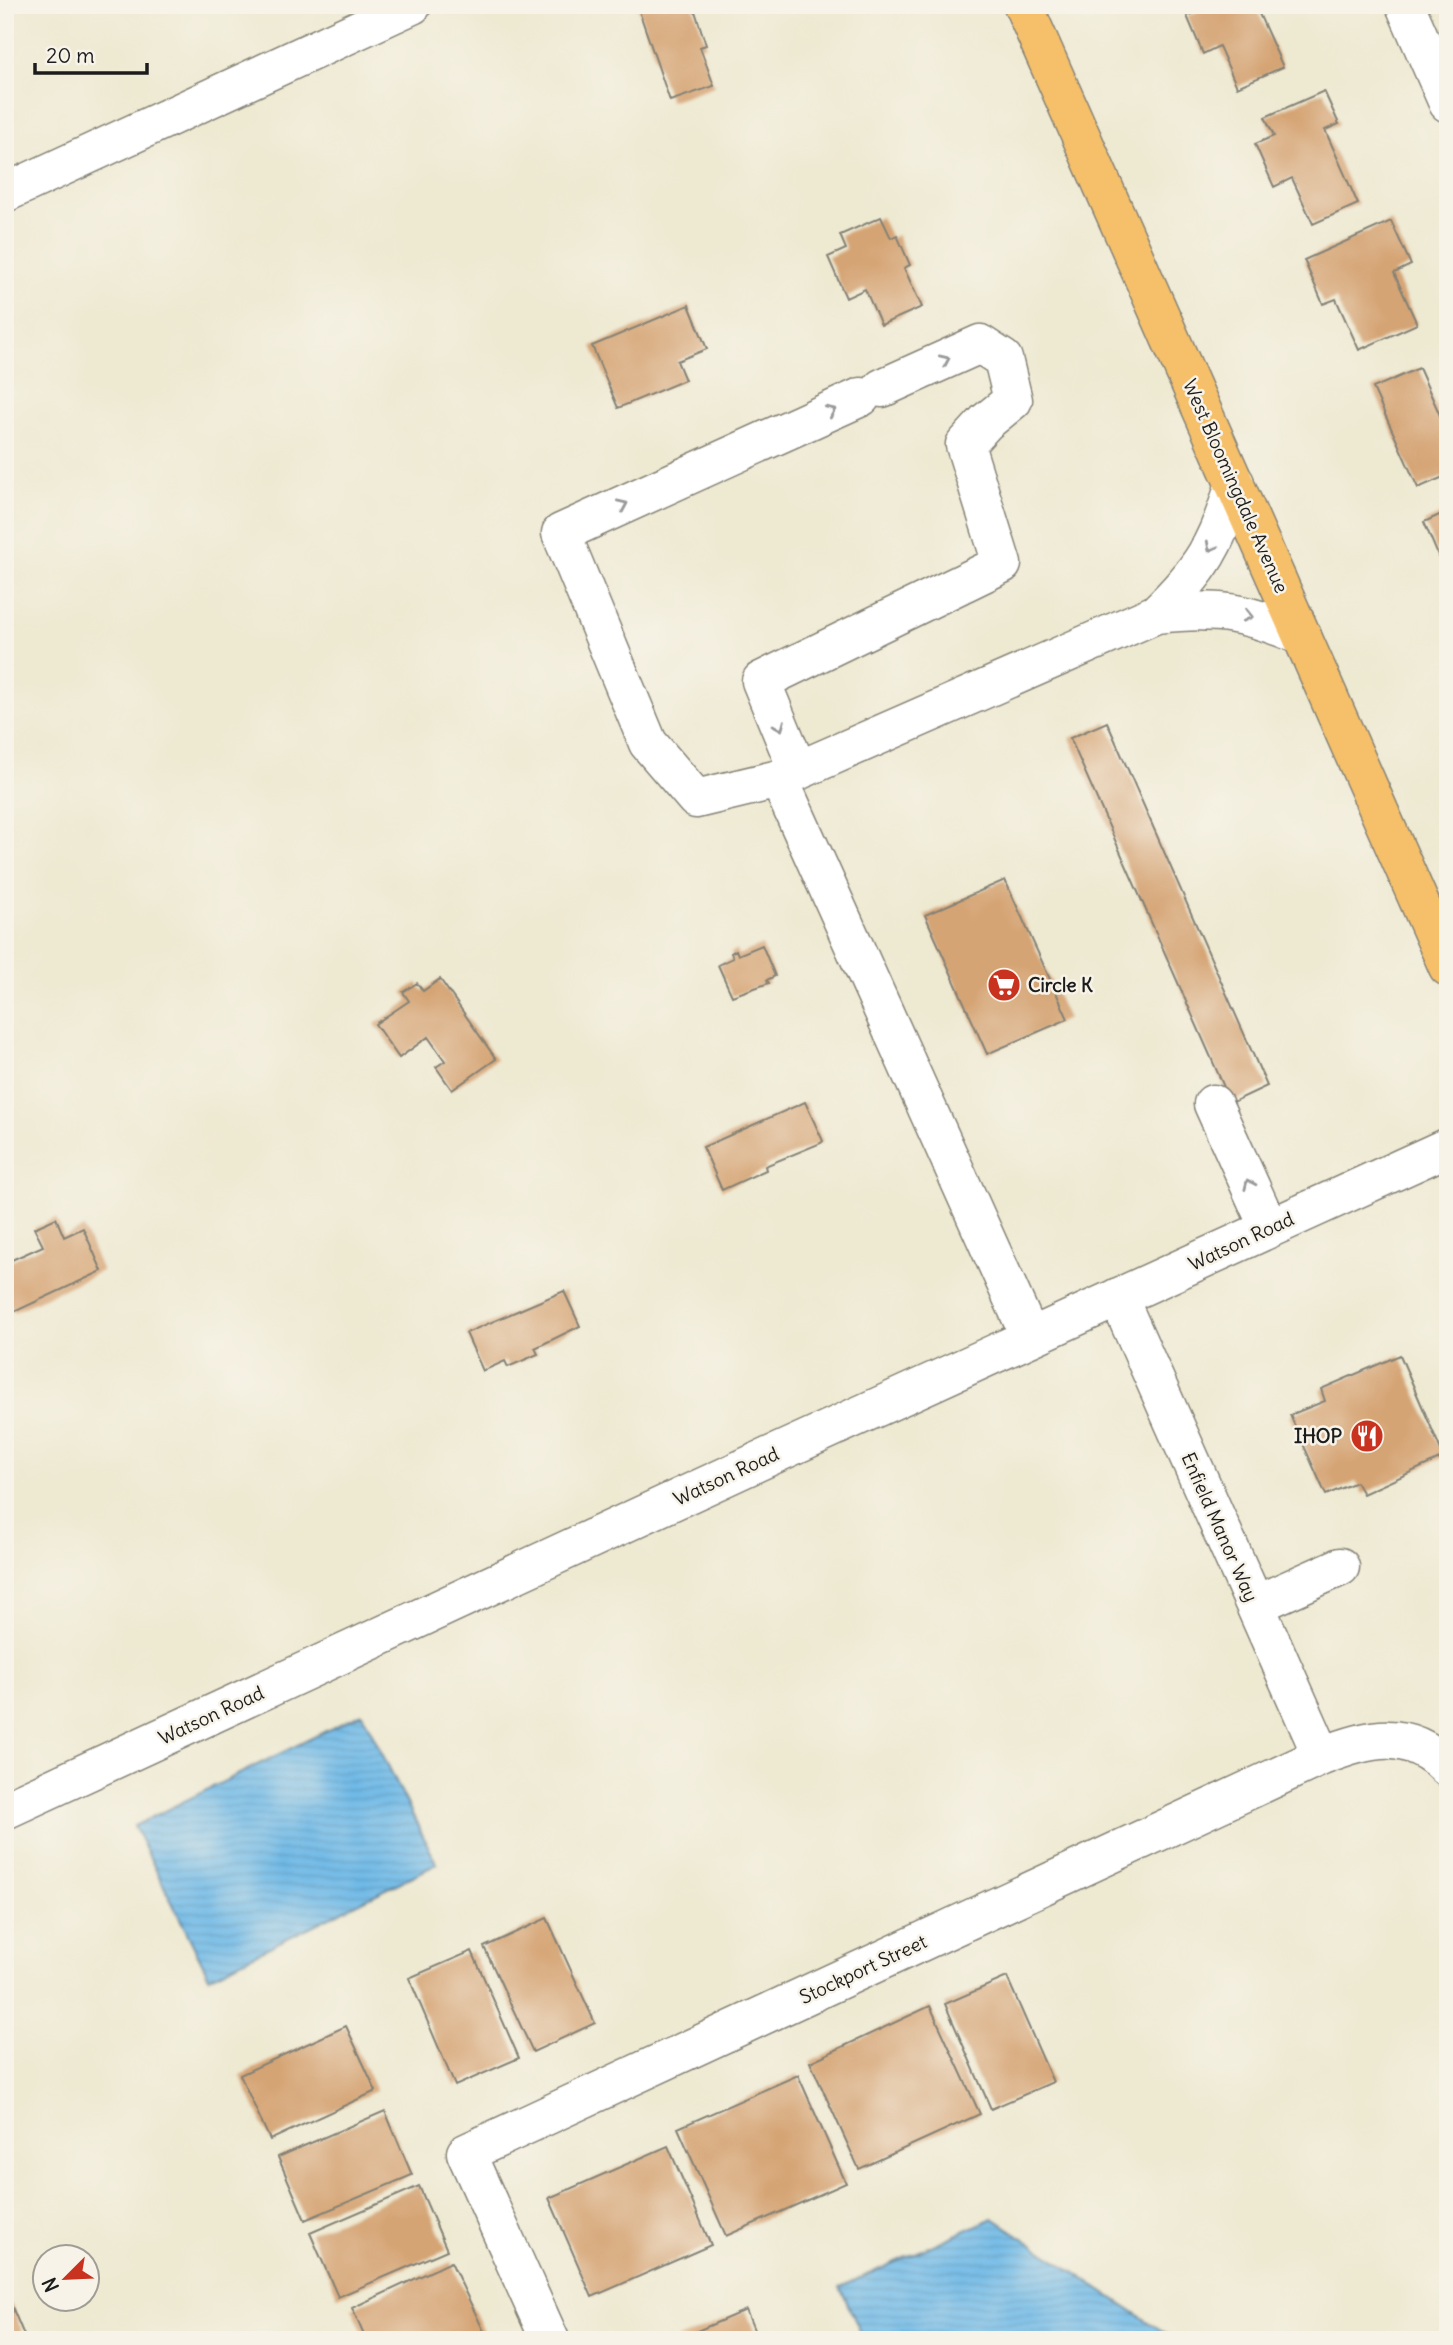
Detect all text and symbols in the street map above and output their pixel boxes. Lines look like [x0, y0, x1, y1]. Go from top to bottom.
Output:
scale bar [35, 32, 147, 76]
text: 20 m [46, 42, 95, 69]
one-way arrow [937, 354, 950, 368]
street label: West Bloomingdale Avenue [1178, 375, 1294, 597]
one-way arrow [823, 405, 836, 419]
one-way arrow [616, 499, 628, 513]
one-way arrow [1206, 540, 1220, 552]
one-way arrow [1242, 608, 1254, 623]
one-way arrow [771, 719, 785, 731]
supermarket icon: Circle K [985, 966, 1023, 1004]
place label: Circle K [1028, 973, 1093, 997]
one-way arrow [1243, 1179, 1257, 1191]
street label: Watson Road [1185, 1206, 1297, 1276]
restaurant icon: IHOP [1348, 1417, 1386, 1455]
place label: IHOP [1294, 1424, 1343, 1448]
street label: Watson Road [670, 1441, 782, 1511]
street label: Enfield Manor Way [1176, 1449, 1264, 1605]
street label: Watson Road [155, 1680, 267, 1750]
street label: Stockport Street [796, 1929, 930, 2009]
north arrow [32, 2244, 102, 2314]
text: N [37, 2274, 64, 2296]

